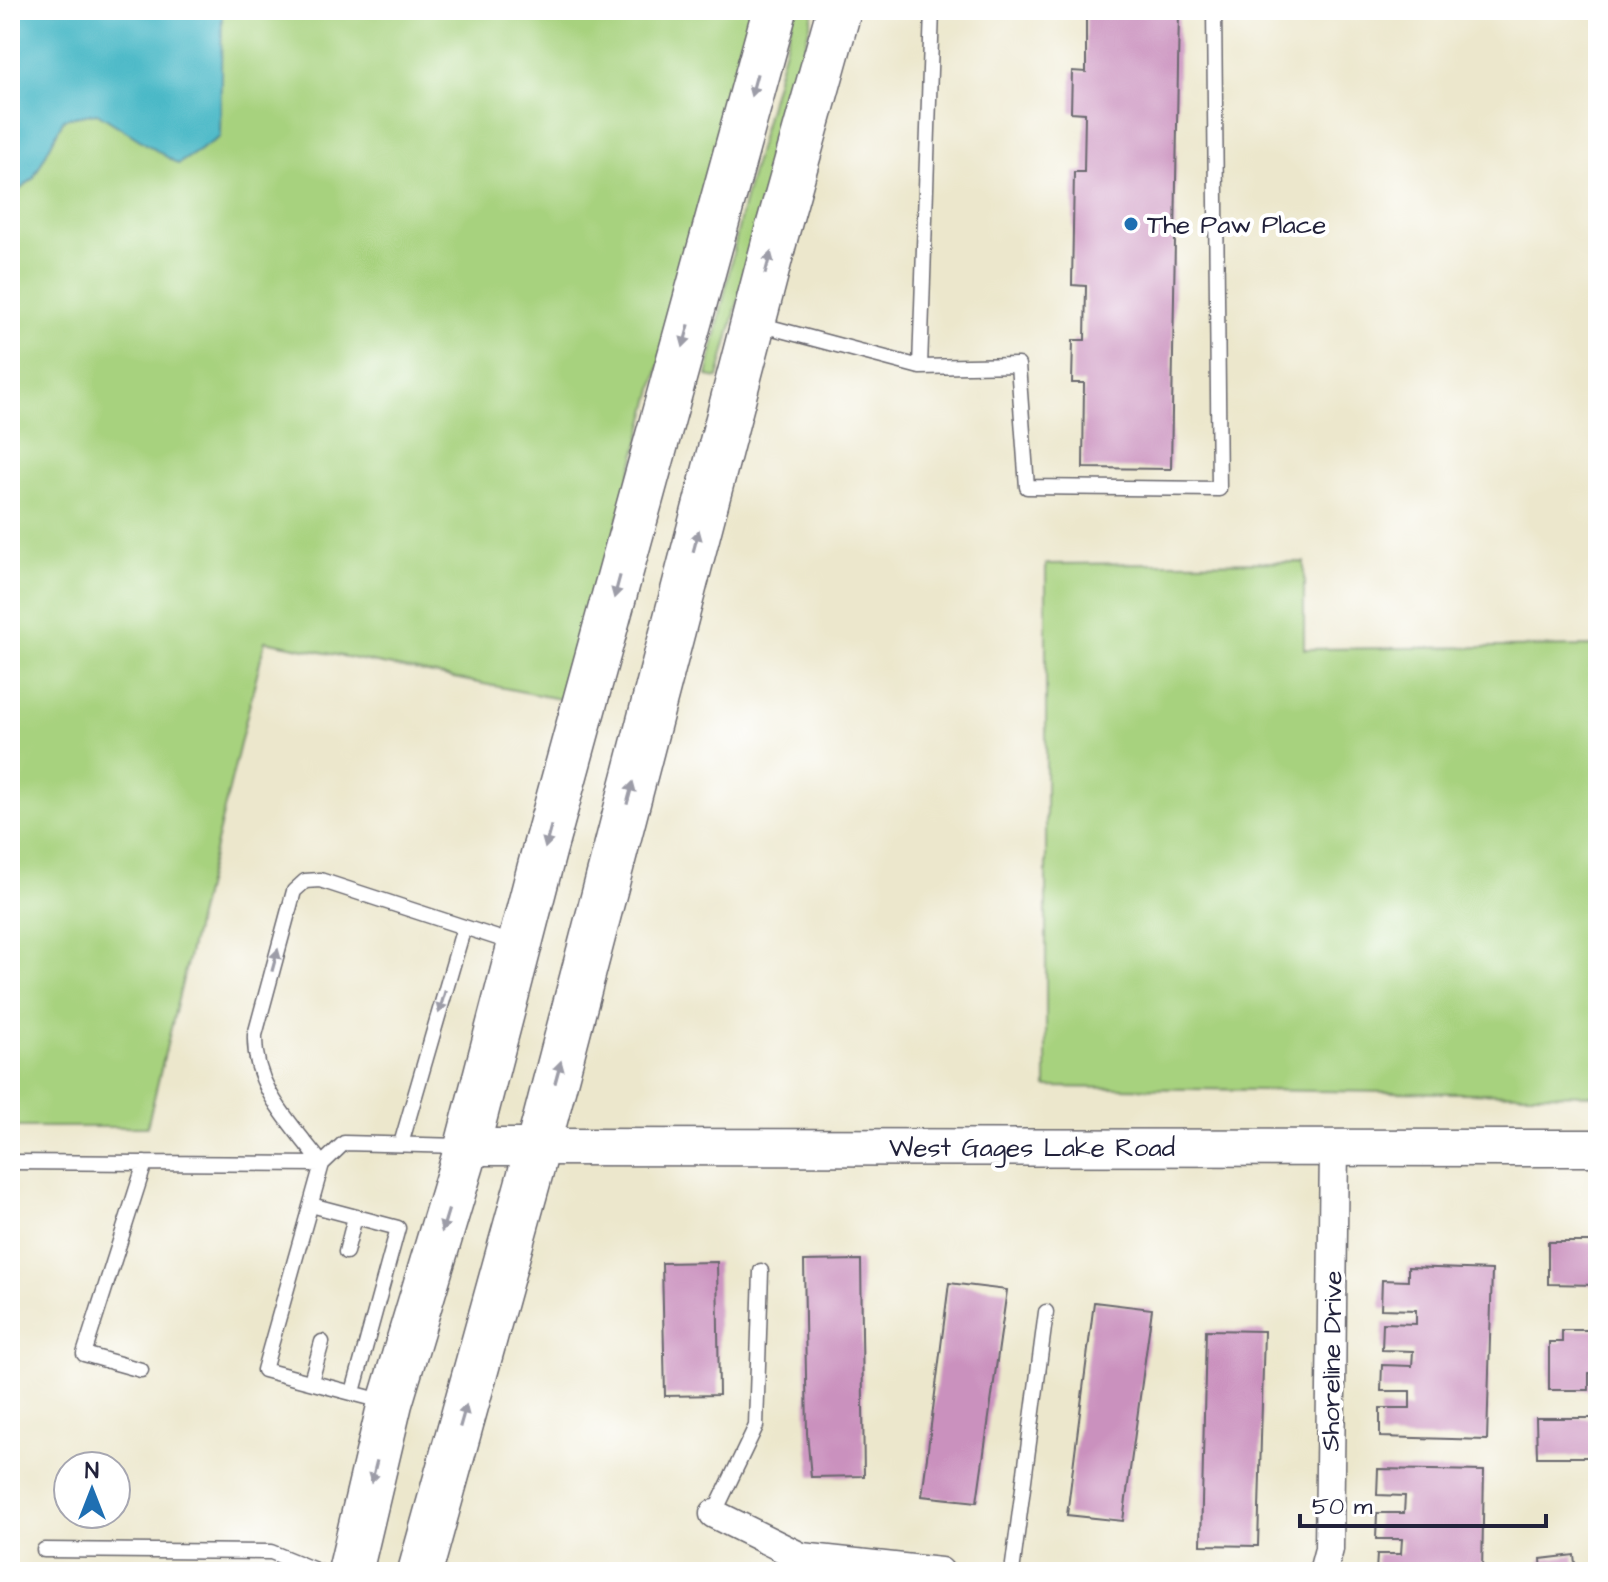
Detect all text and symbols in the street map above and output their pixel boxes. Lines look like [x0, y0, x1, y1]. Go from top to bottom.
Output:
one-way arrow [748, 73, 760, 98]
place label: The Paw Place [1147, 207, 1326, 243]
marker: The Paw Place [1122, 215, 1140, 233]
one-way arrow [763, 250, 775, 275]
one-way arrow [679, 325, 692, 349]
one-way arrow [690, 529, 702, 554]
one-way arrow [610, 575, 623, 599]
one-way arrow [625, 781, 637, 806]
one-way arrow [541, 826, 554, 850]
one-way arrow [269, 947, 282, 971]
one-way arrow [435, 990, 448, 1014]
one-way arrow [552, 1059, 564, 1084]
street label: West Gages Lake Road [889, 1130, 1175, 1168]
one-way arrow [438, 1210, 451, 1234]
street label: Shoreline Drive [1312, 1270, 1352, 1452]
one-way arrow [458, 1403, 470, 1428]
north arrow [52, 1450, 132, 1530]
text: N [85, 1456, 99, 1487]
one-way arrow [367, 1459, 380, 1484]
scale bar [1300, 1478, 1546, 1528]
text: 50 m [1312, 1490, 1373, 1524]

